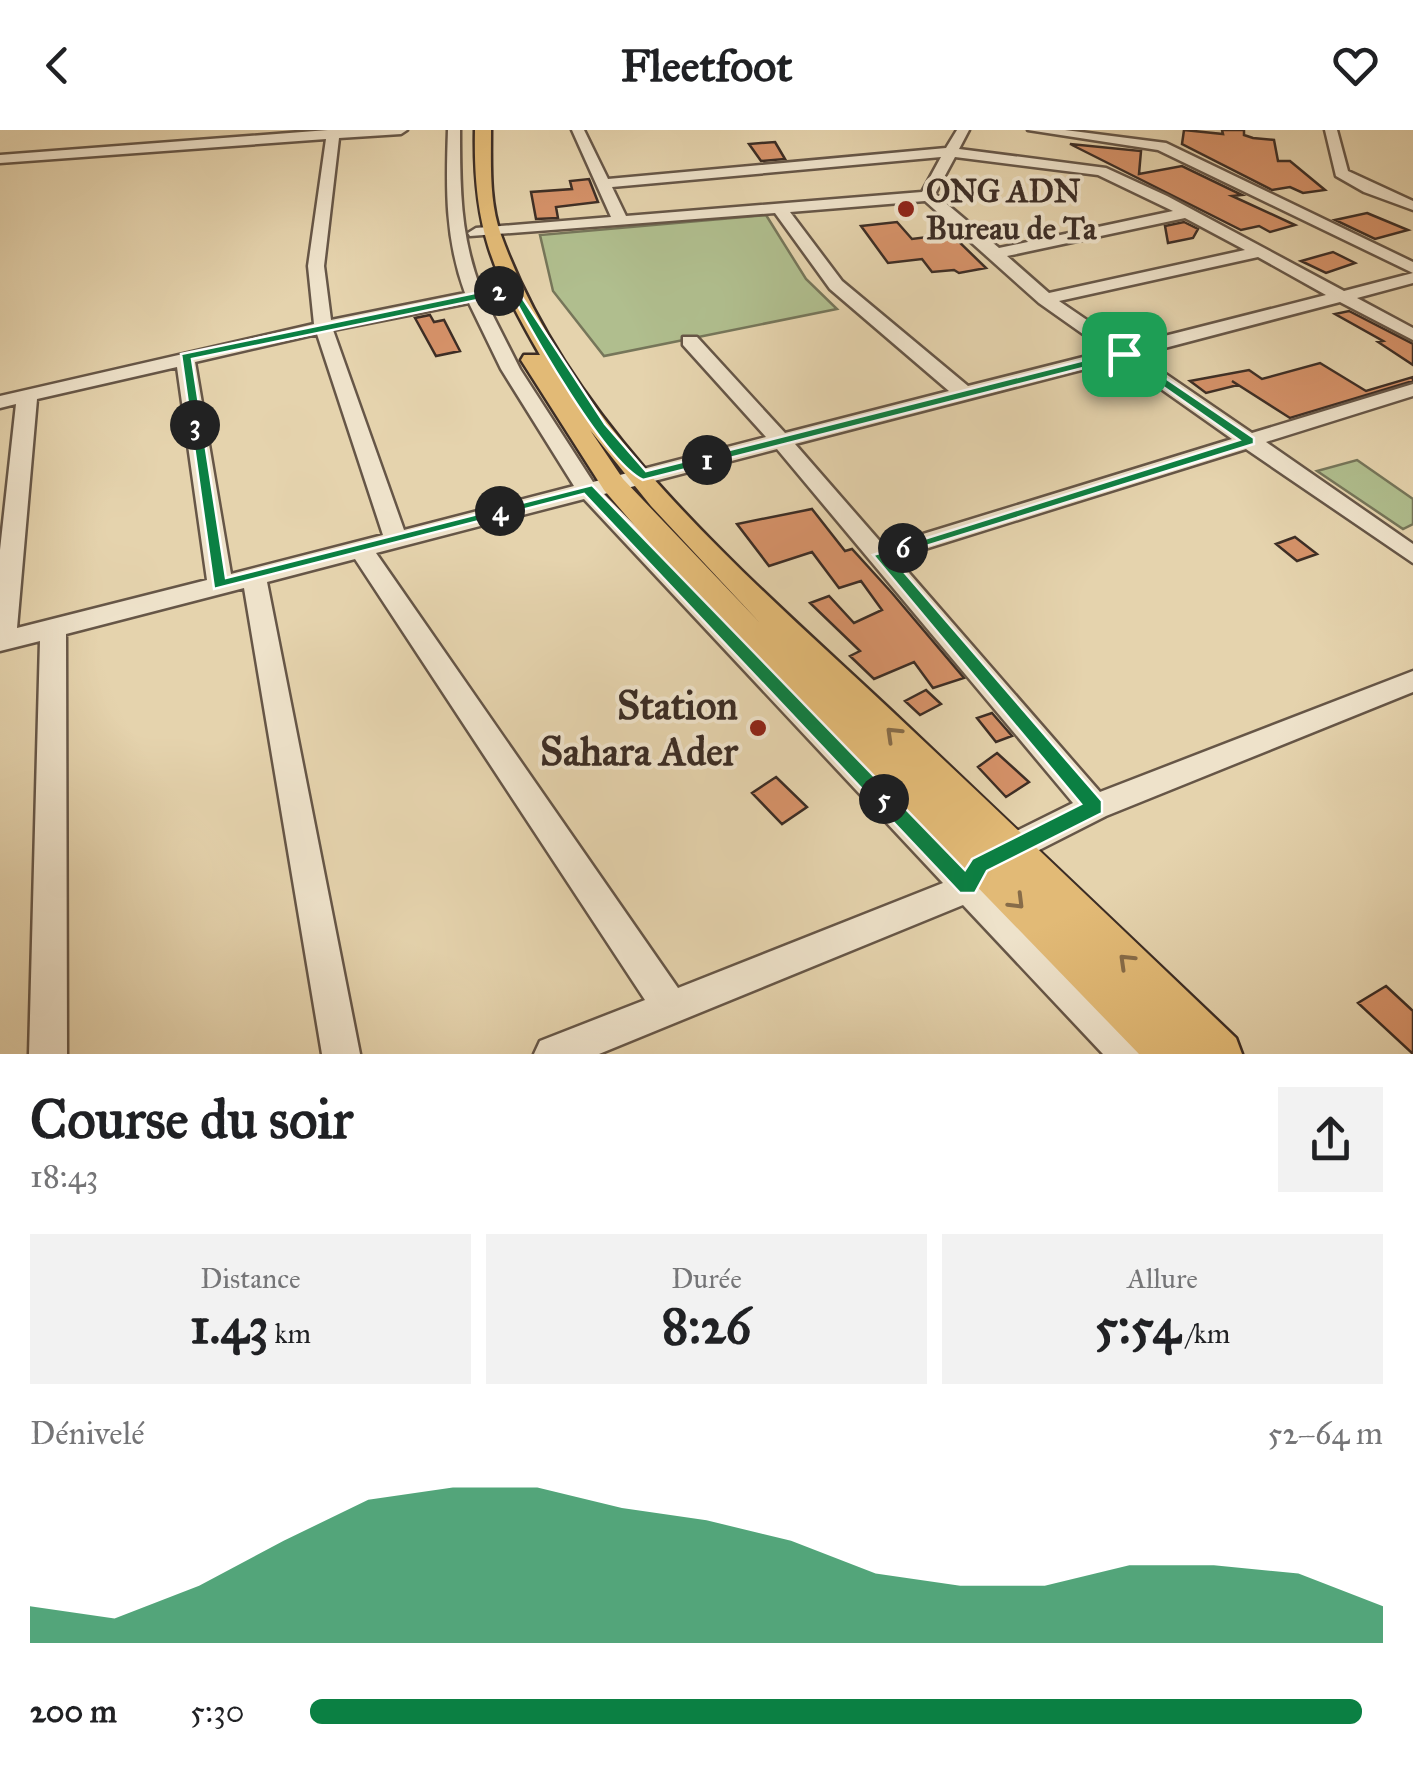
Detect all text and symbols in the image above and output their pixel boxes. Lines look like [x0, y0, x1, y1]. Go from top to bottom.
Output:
icon: back [30, 38, 85, 93]
text: Fleetfoot [621, 38, 792, 93]
icon: heart [1328, 38, 1383, 93]
place label: ONG ADN Bureau de Ta [926, 172, 1098, 248]
marker: ONG ADN Bureau de Ta [895, 198, 917, 220]
pin: 2 [474, 266, 524, 316]
text: 2 [492, 273, 506, 308]
pin [1082, 312, 1167, 397]
icon: arrive [1097, 327, 1152, 382]
pin: 3 [170, 400, 220, 450]
text: 3 [189, 407, 201, 442]
pin: 1 [682, 435, 732, 485]
text: 1 [701, 442, 713, 477]
pin: 4 [475, 486, 525, 536]
text: 4 [492, 493, 508, 528]
pin: 6 [878, 523, 928, 573]
text: 6 [896, 530, 910, 565]
place label: Station Sahara Ader [540, 681, 739, 776]
marker: Station Sahara Ader [747, 717, 769, 739]
one-way arrow [887, 728, 905, 746]
pin: 5 [859, 774, 909, 824]
text: 5 [877, 781, 891, 816]
one-way arrow [1005, 890, 1023, 908]
one-way arrow [1119, 955, 1137, 973]
text: Course du soir [30, 1086, 353, 1153]
button: share [1278, 1087, 1383, 1192]
text: 18:43 [30, 1157, 98, 1196]
text: Distance [200, 1261, 301, 1296]
text: Durée [671, 1261, 742, 1296]
text: Allure [1127, 1261, 1198, 1296]
text: 1.43 [190, 1296, 268, 1357]
text: 8:26 [662, 1296, 751, 1357]
text: 5:54 [1095, 1296, 1180, 1357]
text: km [268, 1316, 311, 1351]
text: /km [1180, 1316, 1230, 1351]
text: Dénivelé [30, 1414, 145, 1453]
text: 52–64 m [1268, 1414, 1383, 1453]
text: 200 m [30, 1692, 117, 1731]
text: 5:30 [190, 1692, 244, 1731]

